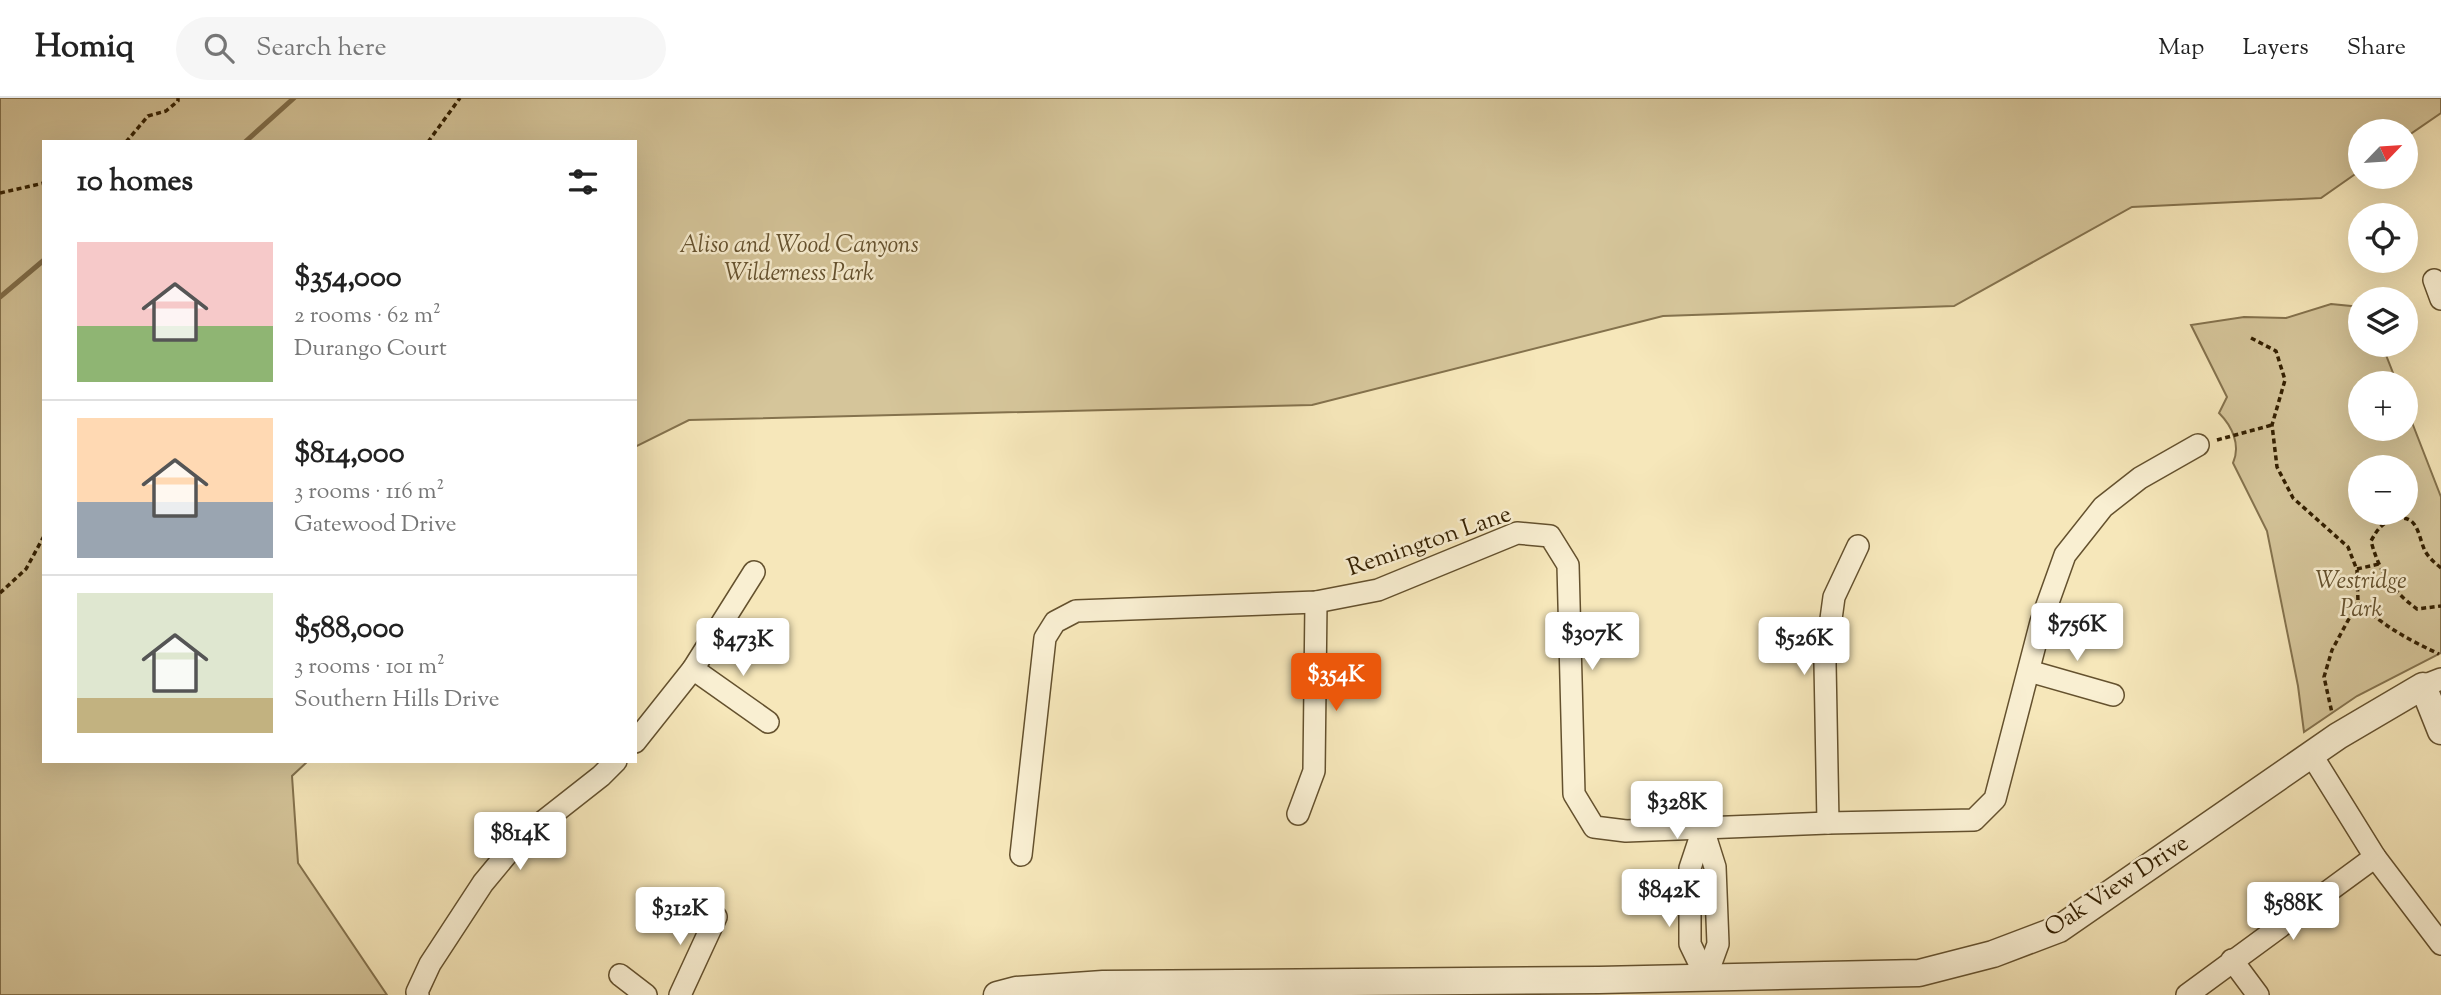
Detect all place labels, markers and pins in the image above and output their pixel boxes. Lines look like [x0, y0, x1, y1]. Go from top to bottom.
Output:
pin: $756K [2028, 603, 2126, 663]
pin: $307K [1543, 612, 1641, 672]
pin: $473K [694, 618, 792, 678]
pin: $526K [1755, 618, 1853, 677]
pin: $354K [1287, 654, 1385, 713]
pin: $328K [1628, 782, 1726, 841]
pin: $814K [471, 812, 569, 872]
pin: $842K [1620, 870, 1718, 929]
pin: $588K [2244, 882, 2342, 942]
pin: $312K [631, 888, 729, 947]

